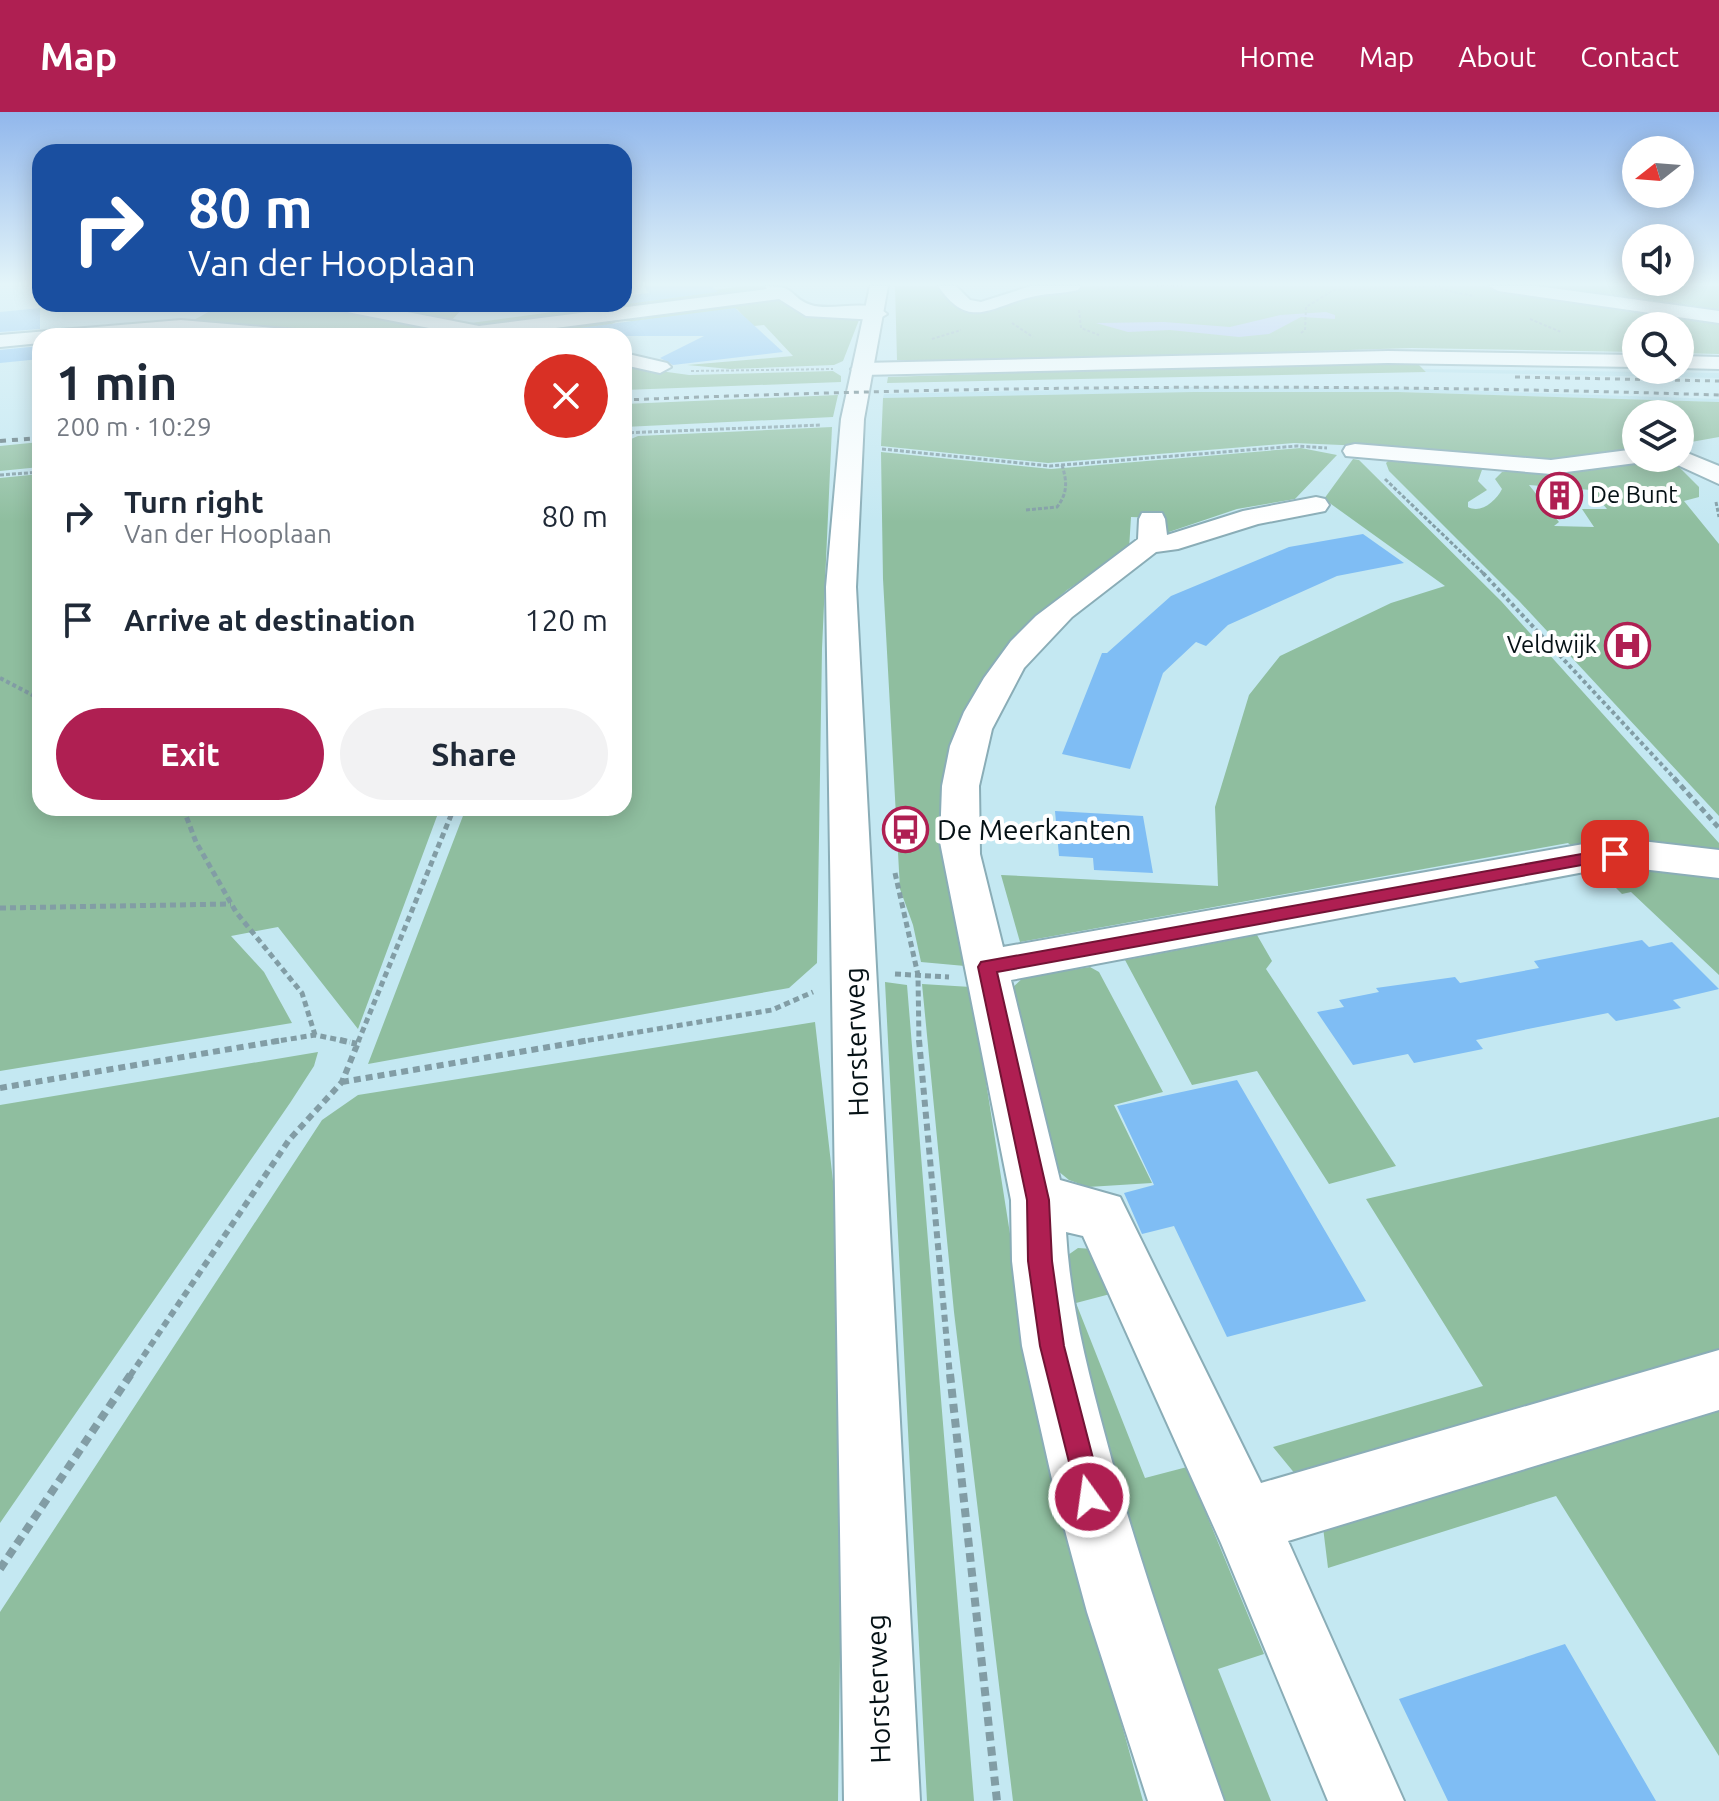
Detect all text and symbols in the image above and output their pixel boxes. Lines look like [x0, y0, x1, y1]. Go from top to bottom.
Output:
text: Map [40, 35, 117, 77]
text: Home [1240, 41, 1315, 72]
text: Map [1359, 41, 1414, 72]
text: About [1458, 41, 1536, 72]
text: Contact [1580, 41, 1679, 72]
north arrow [1622, 136, 1694, 208]
map controls [1622, 136, 1694, 472]
icon: right [56, 176, 160, 280]
text: 80 m [188, 176, 313, 239]
button: sound [1622, 224, 1694, 296]
text: Van der Hooplaan [188, 242, 476, 283]
button: search [1622, 312, 1694, 384]
button: close [524, 354, 608, 438]
text: 1 min [56, 355, 177, 409]
button: layers [1622, 400, 1694, 472]
text: 200 m · 10:29 [56, 412, 212, 441]
building icon: De Bunt [1535, 471, 1583, 519]
place label: De Bunt [1590, 481, 1678, 508]
text: Turn right [124, 485, 264, 519]
icon: right [56, 494, 100, 538]
text: 80 m [541, 499, 608, 533]
text: Van der Hooplaan [124, 519, 332, 548]
icon: arrive [56, 598, 100, 642]
text: Arrive at destination [124, 603, 416, 637]
text: 120 m [524, 603, 608, 637]
hospital icon: Veldwijk [1604, 621, 1652, 669]
place label: Veldwijk [1507, 631, 1597, 658]
button: Exit [56, 708, 324, 800]
button: Share [340, 708, 608, 800]
bus stop icon: De Meerkanten [882, 806, 930, 854]
place label: De Meerkanten [937, 814, 1131, 845]
pin [1581, 820, 1649, 888]
icon: arrive [1593, 832, 1637, 876]
street label: Horsterweg [837, 967, 874, 1117]
position arrow [1047, 1455, 1131, 1539]
street label: Horsterweg [859, 1614, 896, 1764]

